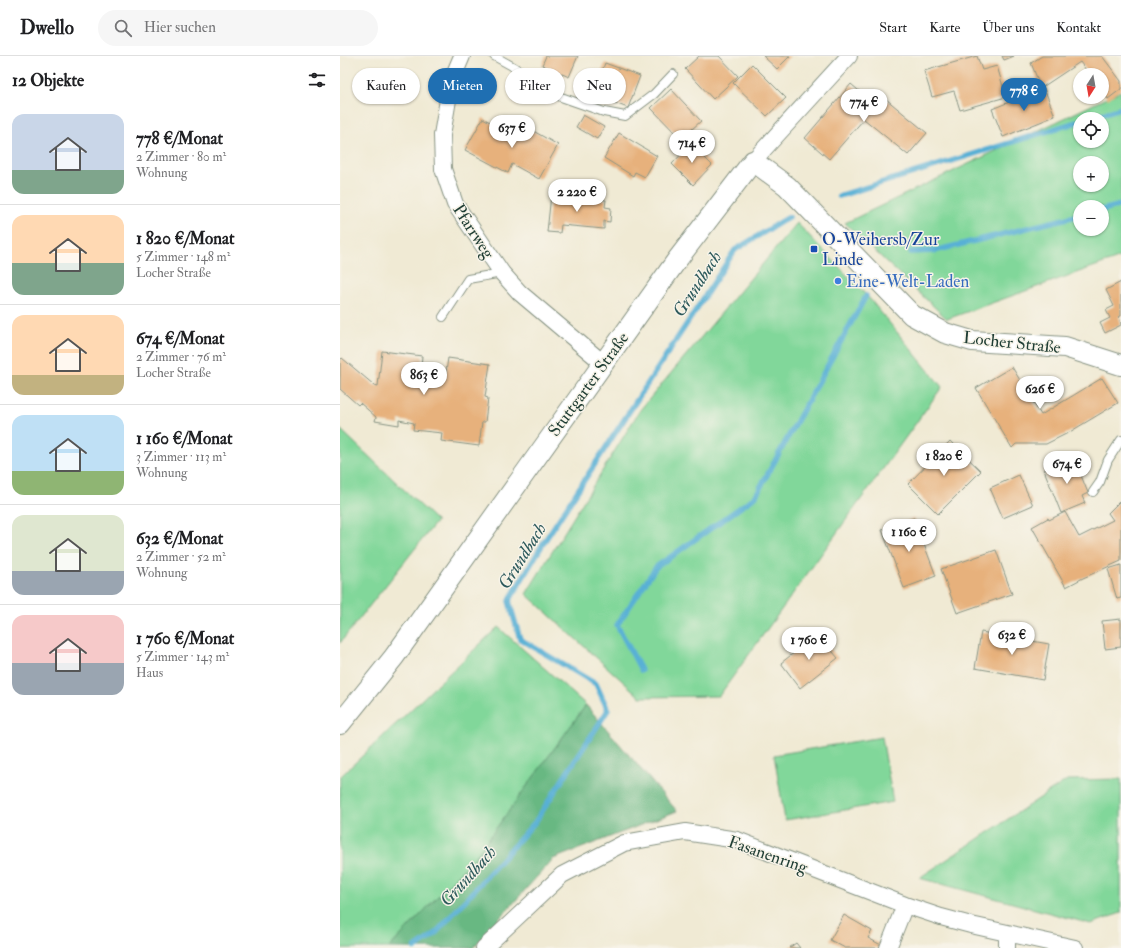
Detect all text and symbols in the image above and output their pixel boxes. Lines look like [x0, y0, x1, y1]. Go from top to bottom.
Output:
search box [98, 10, 378, 46]
text: Dwello [20, 16, 74, 40]
icon: search [112, 17, 134, 39]
text: Hier suchen [144, 18, 216, 37]
text: Start [879, 19, 907, 36]
text: Karte [929, 19, 960, 36]
text: Über uns [982, 19, 1034, 36]
text: Kontakt [1056, 19, 1101, 36]
chip: Kaufen [352, 68, 420, 104]
chip: Mieten [428, 68, 497, 104]
chip: Filter [505, 68, 565, 104]
chip: Neu [573, 68, 626, 104]
north arrow [1073, 68, 1109, 104]
map controls [1073, 68, 1109, 236]
icon: filters [306, 69, 328, 91]
text: 12 Objekte [12, 70, 84, 91]
pin: 778 € [996, 78, 1052, 112]
text: 778 € [1010, 83, 1038, 99]
pin: 774 € [836, 89, 892, 123]
text: 774 € [850, 94, 878, 110]
button: locate [1073, 112, 1109, 148]
pin: 637 € [484, 115, 540, 149]
text: 637 € [498, 120, 526, 136]
text: 778 €/Monat [136, 128, 223, 149]
icon: home [44, 130, 92, 178]
pin: 714 € [664, 130, 720, 164]
text: 714 € [678, 135, 706, 151]
text: 2 Zimmer · 80 m² [136, 149, 226, 165]
button: + [1073, 156, 1109, 192]
text: Wohnung [136, 165, 188, 181]
pin: 2 220 € [540, 179, 614, 213]
text: 2 220 € [557, 184, 597, 200]
street label: Pfarrweg [448, 200, 499, 263]
button: − [1073, 200, 1109, 236]
text: 1 820 €/Monat [136, 228, 234, 249]
place label: O-Weihersb/Zur Linde [822, 229, 940, 270]
icon: home [44, 231, 92, 279]
marker: O-Weihersb/Zur Linde [809, 244, 819, 254]
water label: Grundbach [668, 247, 727, 322]
text: 5 Zimmer · 148 m² [136, 249, 230, 265]
text: Locher Straße [136, 265, 211, 281]
place label: Eine-Welt-Laden [846, 271, 969, 292]
marker: Eine-Welt-Laden [833, 276, 843, 286]
street label: Locher Straße [962, 327, 1062, 358]
text: 674 €/Monat [136, 328, 225, 349]
street label: Stuttgarter Straße [544, 328, 633, 440]
icon: home [44, 331, 92, 379]
text: 2 Zimmer · 76 m² [136, 349, 226, 365]
pin: 863 € [396, 362, 452, 396]
text: Locher Straße [136, 365, 211, 381]
text: 863 € [410, 367, 438, 383]
pin: 626 € [1012, 376, 1068, 410]
text: 626 € [1025, 381, 1055, 397]
text: 1 160 €/Monat [136, 428, 232, 449]
icon: home [44, 431, 92, 479]
pin: 1 820 € [907, 443, 981, 477]
text: 1 820 € [925, 448, 963, 464]
text: 3 Zimmer · 113 m² [136, 449, 226, 465]
pin: 674 € [1039, 451, 1095, 485]
text: 674 € [1052, 456, 1082, 472]
text: Wohnung [136, 465, 188, 481]
water label: Grundbach [493, 519, 552, 594]
pin: 1 160 € [872, 519, 946, 553]
text: 1 160 € [891, 524, 927, 540]
text: 632 €/Monat [136, 528, 223, 549]
icon: home [44, 531, 92, 579]
text: 2 Zimmer · 52 m² [136, 549, 226, 565]
text: Wohnung [136, 565, 188, 581]
pin: 632 € [984, 622, 1040, 656]
pin: 1 760 € [772, 627, 846, 661]
text: 632 € [998, 627, 1026, 643]
text: 1 760 €/Monat [136, 628, 234, 649]
icon: home [44, 631, 92, 679]
text: 1 760 € [791, 632, 827, 648]
text: 5 Zimmer · 143 m² [136, 649, 229, 665]
text: Haus [136, 665, 163, 681]
street label: Fasanenring [725, 831, 811, 878]
water label: Grundbach [435, 841, 502, 911]

